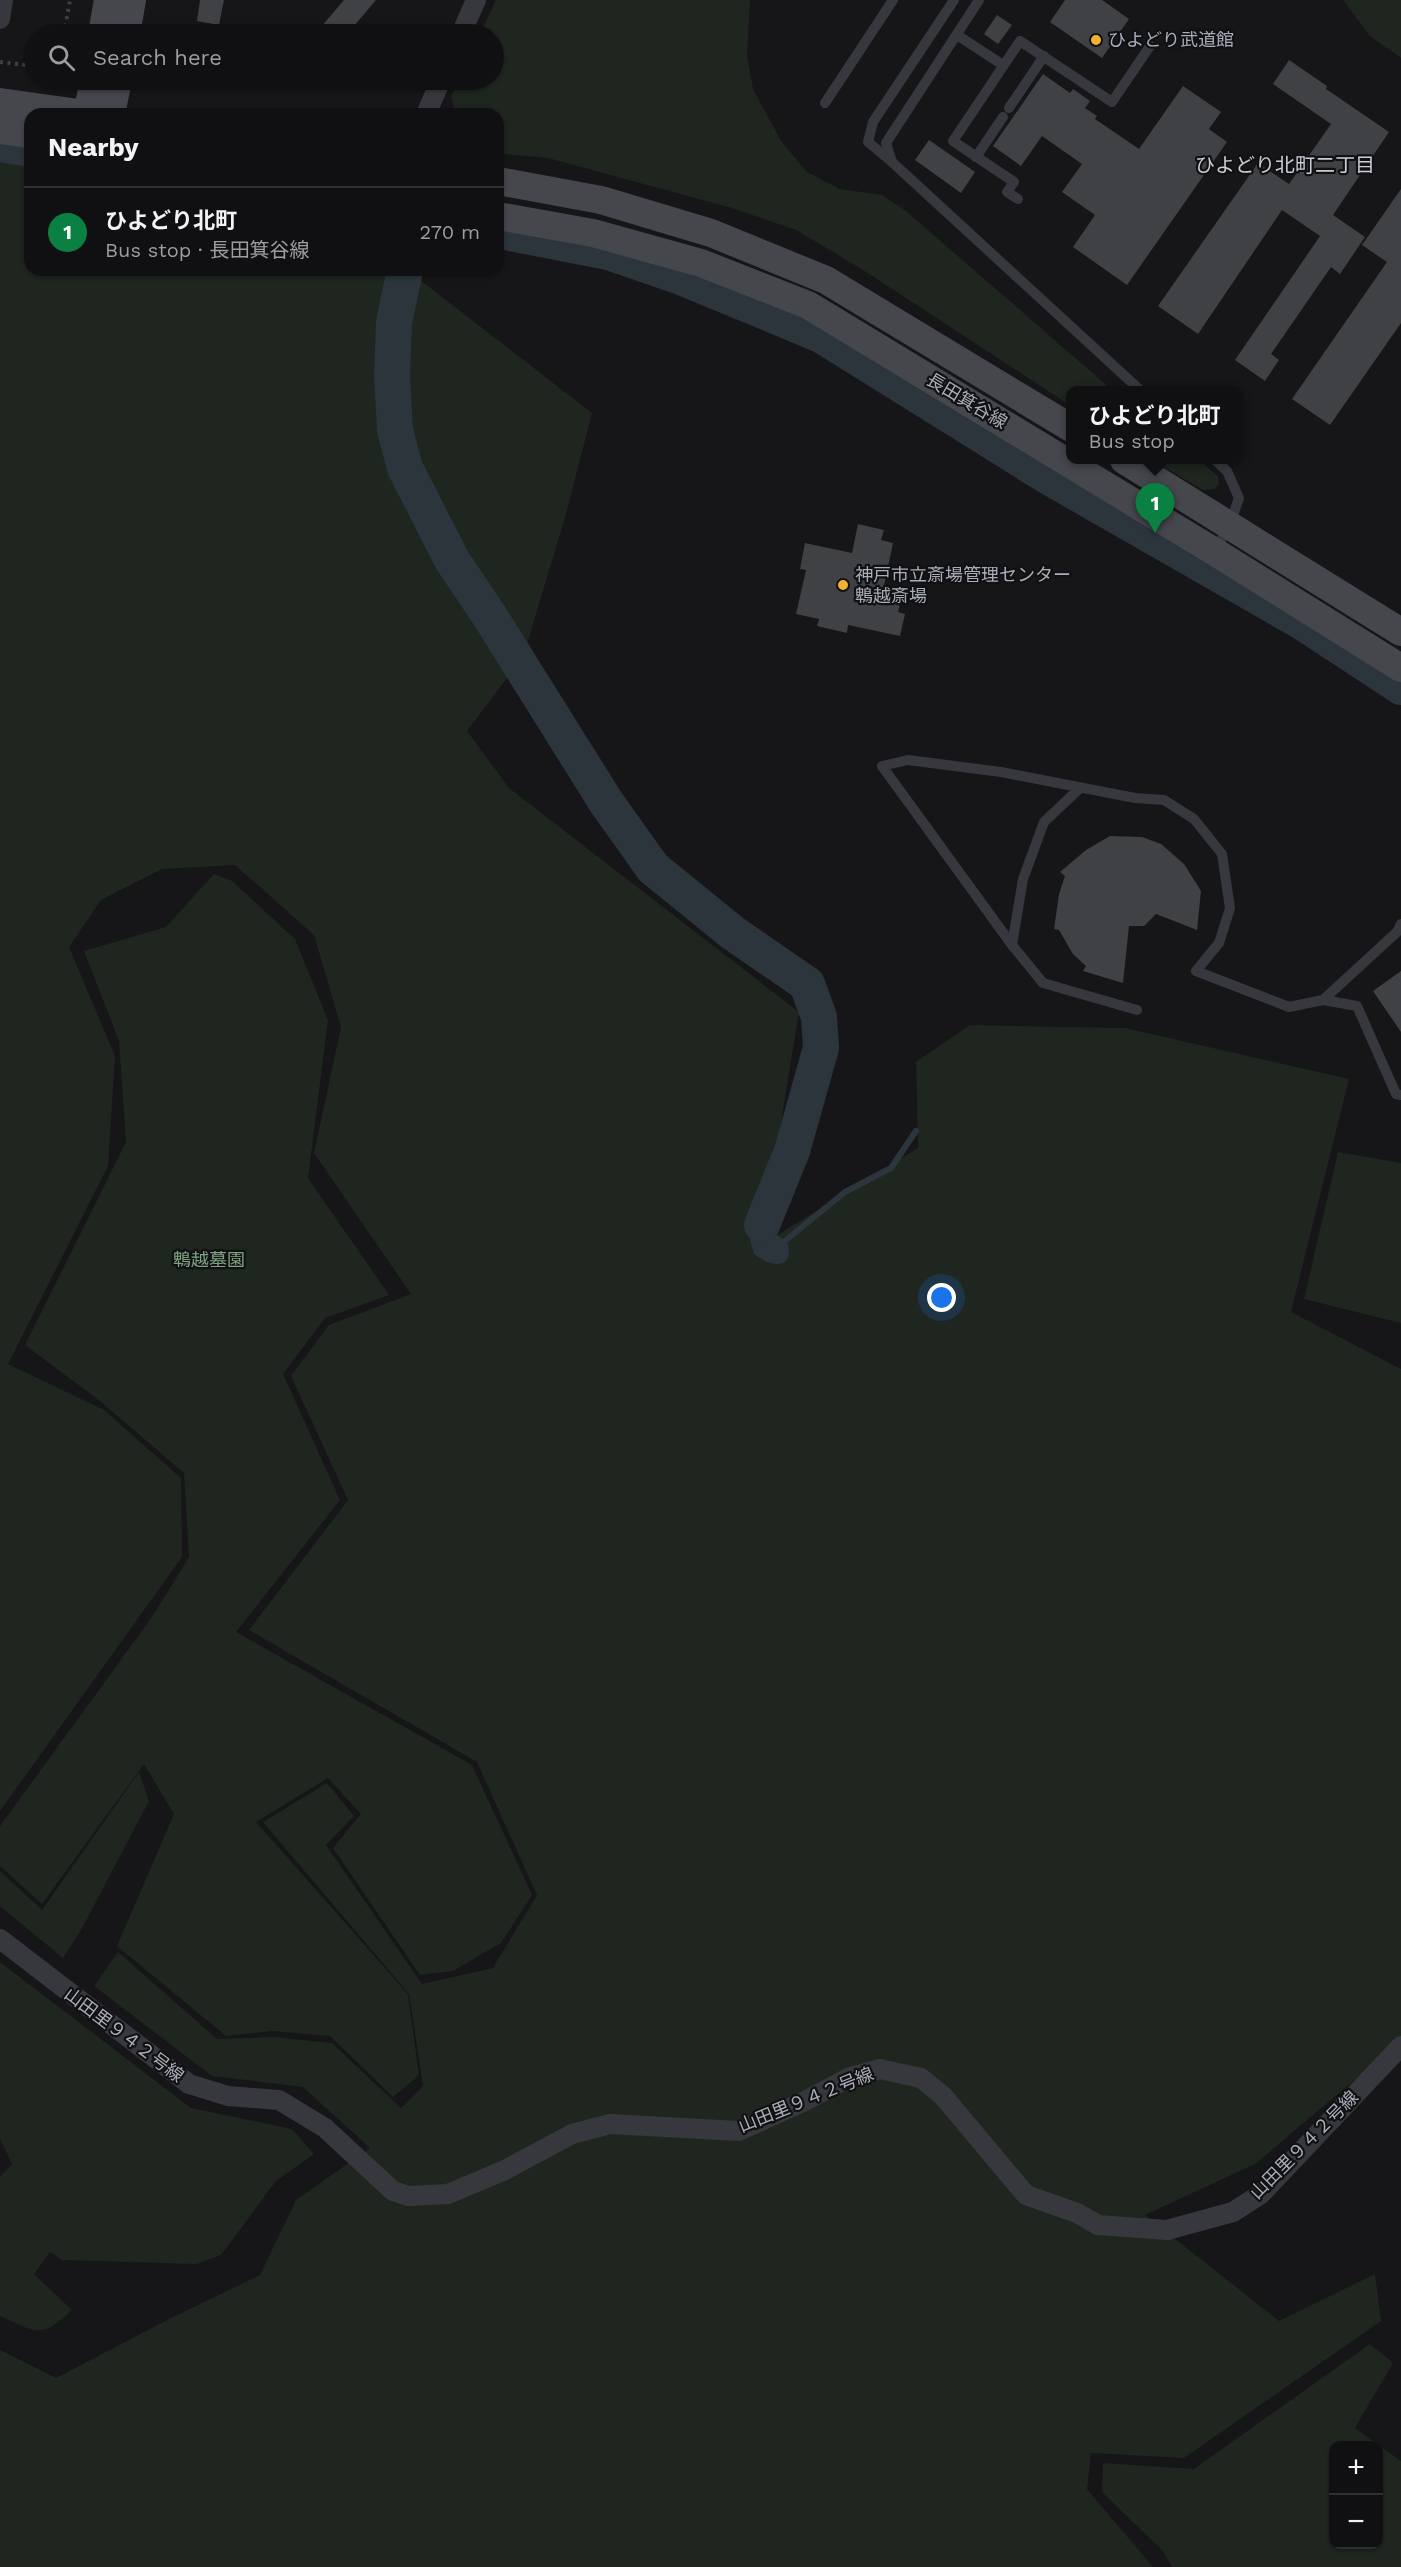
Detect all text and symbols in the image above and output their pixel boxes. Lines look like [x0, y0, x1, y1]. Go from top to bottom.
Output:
search box [24, 24, 504, 90]
place label: ひよどり武道館 [1108, 29, 1234, 50]
marker: ひよどり武道館 [1089, 33, 1103, 47]
icon: search [45, 41, 78, 74]
text: Search here [93, 45, 222, 70]
text: Nearby [48, 132, 139, 162]
district label: ひよどり北町二丁目 [1195, 153, 1375, 177]
text: ひよどり北町 [105, 208, 237, 233]
text: 1 [63, 220, 72, 244]
text: 270 m [420, 220, 480, 244]
text: Bus stop · 長田箕谷線 [105, 238, 309, 262]
street label: 長田箕谷線 [923, 368, 1011, 433]
popup [1066, 386, 1243, 464]
text: ひよどり北町 [1088, 403, 1221, 428]
text: Bus stop [1088, 429, 1175, 453]
pin: 1 [1136, 484, 1174, 533]
place label: 神戸市立斎場管理センター 鵯越斎場 [855, 564, 1071, 606]
marker: 神戸市立斎場管理センター 鵯越斎場 [836, 578, 850, 592]
park label: 鵯越墓園 [173, 1249, 245, 1270]
your location [927, 1283, 956, 1312]
street label: 山田里９４２号線 [60, 1983, 188, 2086]
street label: 山田里９４２号線 [735, 2063, 877, 2136]
street label: 山田里９４２号線 [1245, 2086, 1362, 2203]
map controls [1329, 2441, 1383, 2549]
button: + [1329, 2441, 1383, 2495]
button: − [1329, 2495, 1383, 2549]

